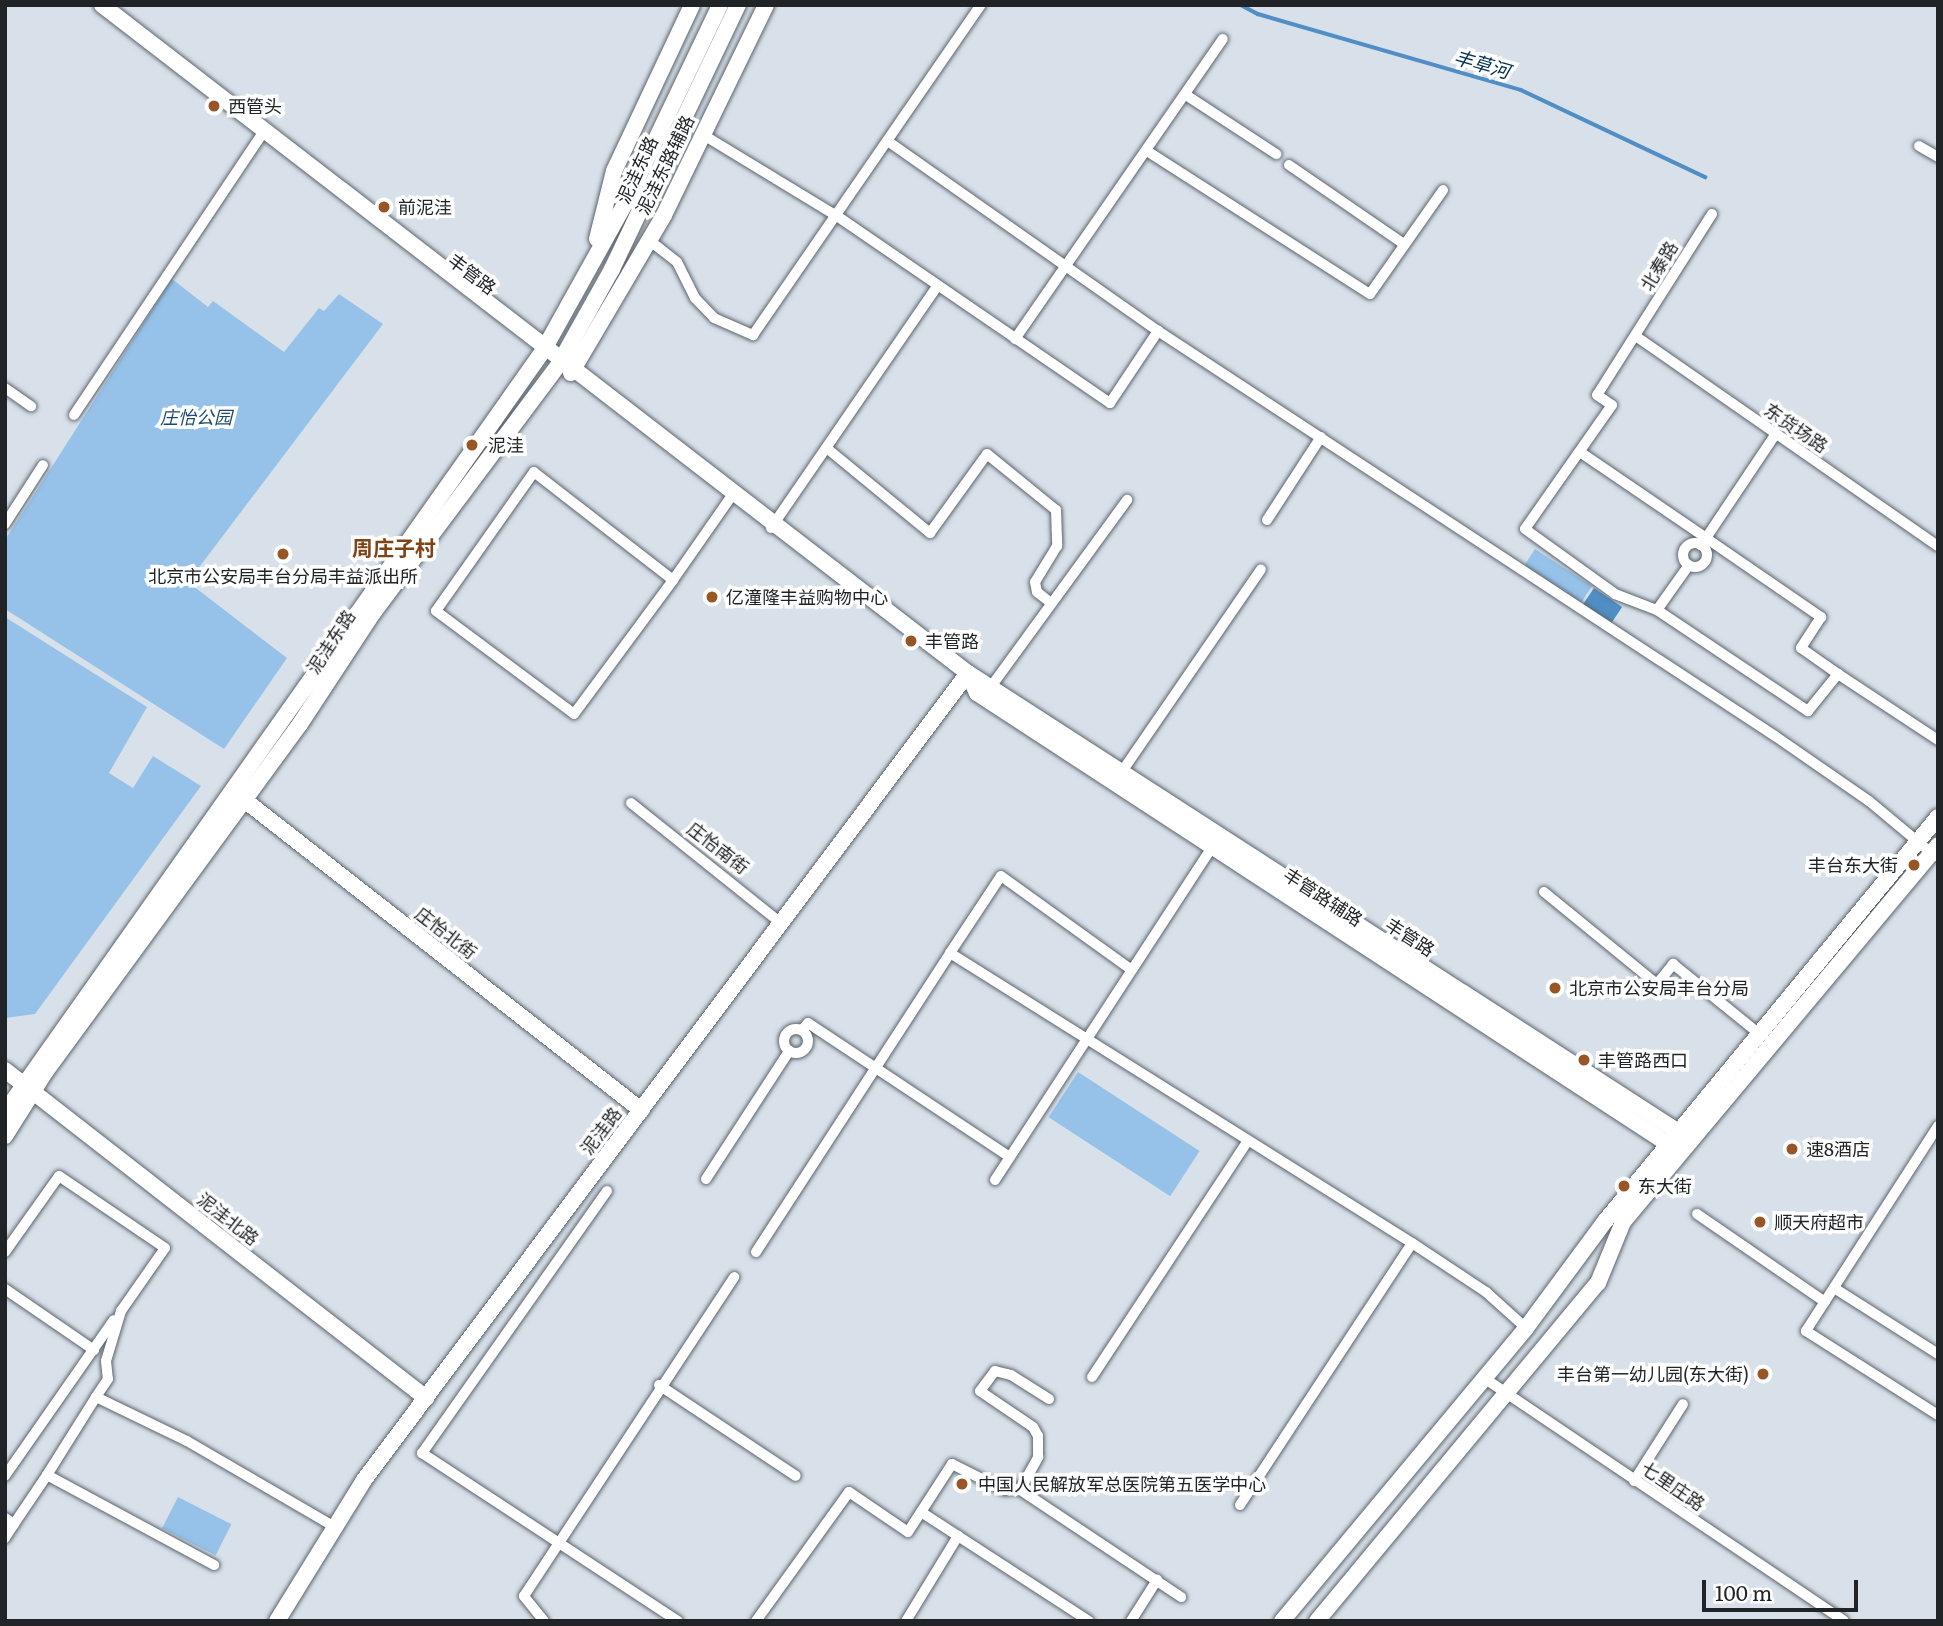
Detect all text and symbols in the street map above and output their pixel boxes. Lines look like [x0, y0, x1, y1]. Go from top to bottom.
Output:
water label: 丰草河 [1451, 45, 1513, 83]
place label: 西管头 [228, 95, 282, 117]
marker: 西管头 [206, 98, 222, 114]
street label: 泥洼东路辅路 [632, 112, 698, 218]
street label: 泥洼东路 [612, 133, 662, 207]
place label: 前泥洼 [398, 196, 452, 218]
marker: 前泥洼 [376, 199, 392, 215]
street label: 北泰路 [1636, 237, 1682, 295]
street label: 丰管路 [444, 249, 500, 299]
street label: 东货场路 [1760, 399, 1832, 457]
park label: 庄怡公园 [160, 406, 232, 428]
place label: 泥洼 [488, 434, 524, 456]
marker: 泥洼 [462, 435, 482, 455]
district label: 周庄子村 [352, 534, 436, 560]
marker: 北京市公安局丰台分局丰益派出所 [275, 546, 291, 562]
place label: 北京市公安局丰台分局丰益派出所 [148, 565, 418, 587]
place label: 亿潼隆丰益购物中心 [726, 586, 888, 608]
marker: 亿潼隆丰益购物中心 [704, 589, 720, 605]
street label: 泥洼东路 [302, 606, 360, 678]
place label: 丰管路 [925, 630, 979, 652]
marker: 丰管路 [903, 633, 919, 649]
street label: 庄怡南街 [683, 817, 753, 879]
place label: 丰台东大街 [1808, 854, 1898, 876]
marker: 丰台东大街 [1904, 855, 1924, 875]
street label: 丰管路辅路 [1279, 863, 1367, 931]
street label: 庄怡北街 [411, 902, 481, 964]
street label: 丰管路 [1381, 913, 1439, 961]
place label: 北京市公安局丰台分局 [1569, 977, 1749, 999]
marker: 北京市公安局丰台分局 [1547, 980, 1563, 996]
place label: 丰管路西口 [1598, 1049, 1688, 1071]
marker: 丰管路西口 [1576, 1052, 1592, 1068]
street label: 泥洼路 [576, 1103, 626, 1159]
place label: 速8酒店 [1806, 1138, 1870, 1160]
marker: 速8酒店 [1784, 1141, 1800, 1157]
place label: 东大街 [1638, 1175, 1692, 1197]
marker: 东大街 [1616, 1178, 1632, 1194]
street label: 泥洼北路 [193, 1188, 263, 1250]
place label: 顺天府超市 [1774, 1211, 1864, 1233]
marker: 顺天府超市 [1752, 1214, 1768, 1230]
place label: 丰台第一幼儿园(东大街) [1557, 1363, 1749, 1385]
marker: 丰台第一幼儿园(东大街) [1755, 1366, 1771, 1382]
street label: 七里庄路 [1637, 1457, 1709, 1515]
place label: 中国人民解放军总医院第五医学中心 [978, 1473, 1266, 1495]
marker: 中国人民解放军总医院第五医学中心 [952, 1474, 972, 1494]
scale bar [1705, 1566, 1861, 1610]
text: 100 m [1715, 1576, 1772, 1607]

